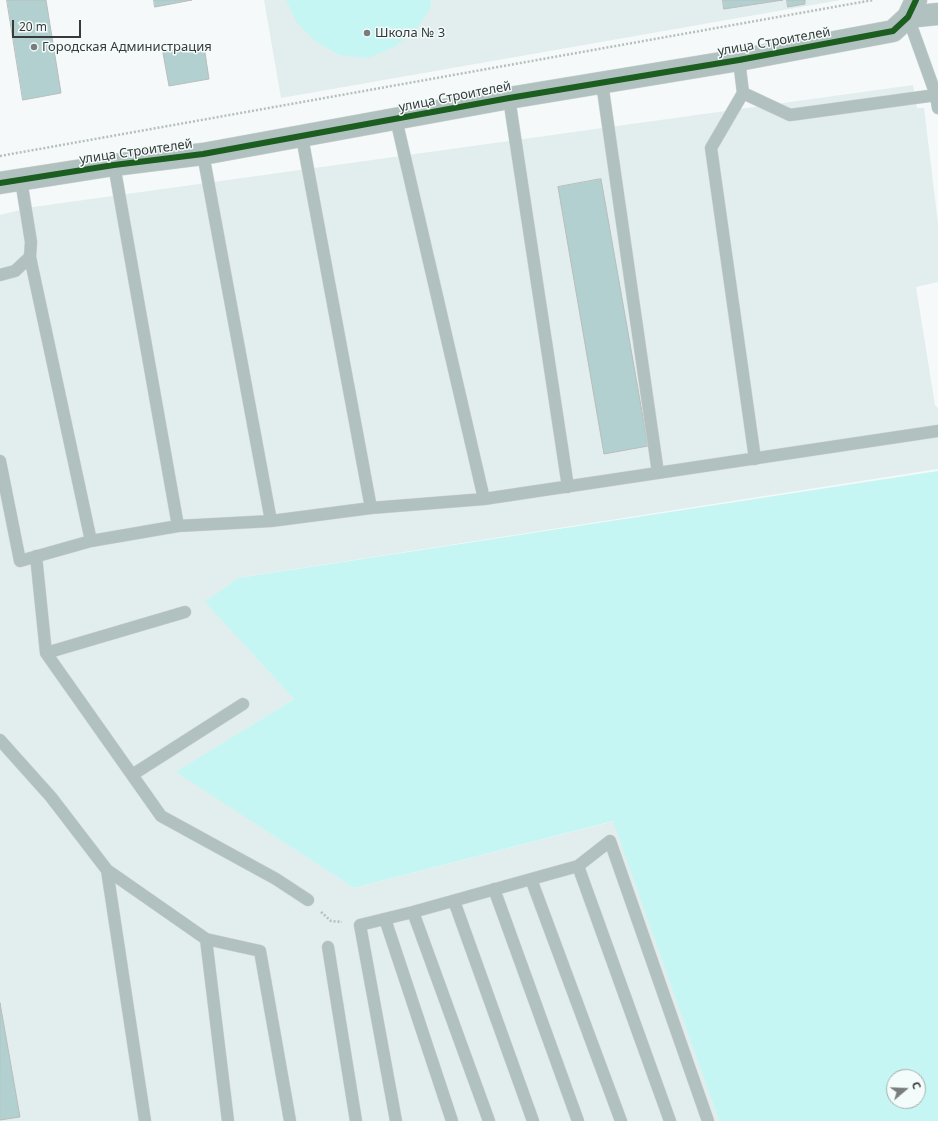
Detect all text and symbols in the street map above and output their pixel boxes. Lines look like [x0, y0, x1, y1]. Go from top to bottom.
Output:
scale bar [14, 12, 83, 38]
text: 20 m [19, 18, 47, 35]
street label: улица Строителей [716, 24, 832, 60]
place label: Школа № 3 [375, 25, 445, 41]
marker: Школа № 3 [362, 28, 372, 38]
place label: Городская Администрация [42, 39, 212, 55]
marker: Городская Администрация [29, 42, 39, 52]
street label: улица Строителей [397, 78, 513, 116]
street label: улица Строителей [78, 136, 194, 168]
north arrow [886, 1069, 926, 1109]
text: С [909, 1079, 925, 1091]

